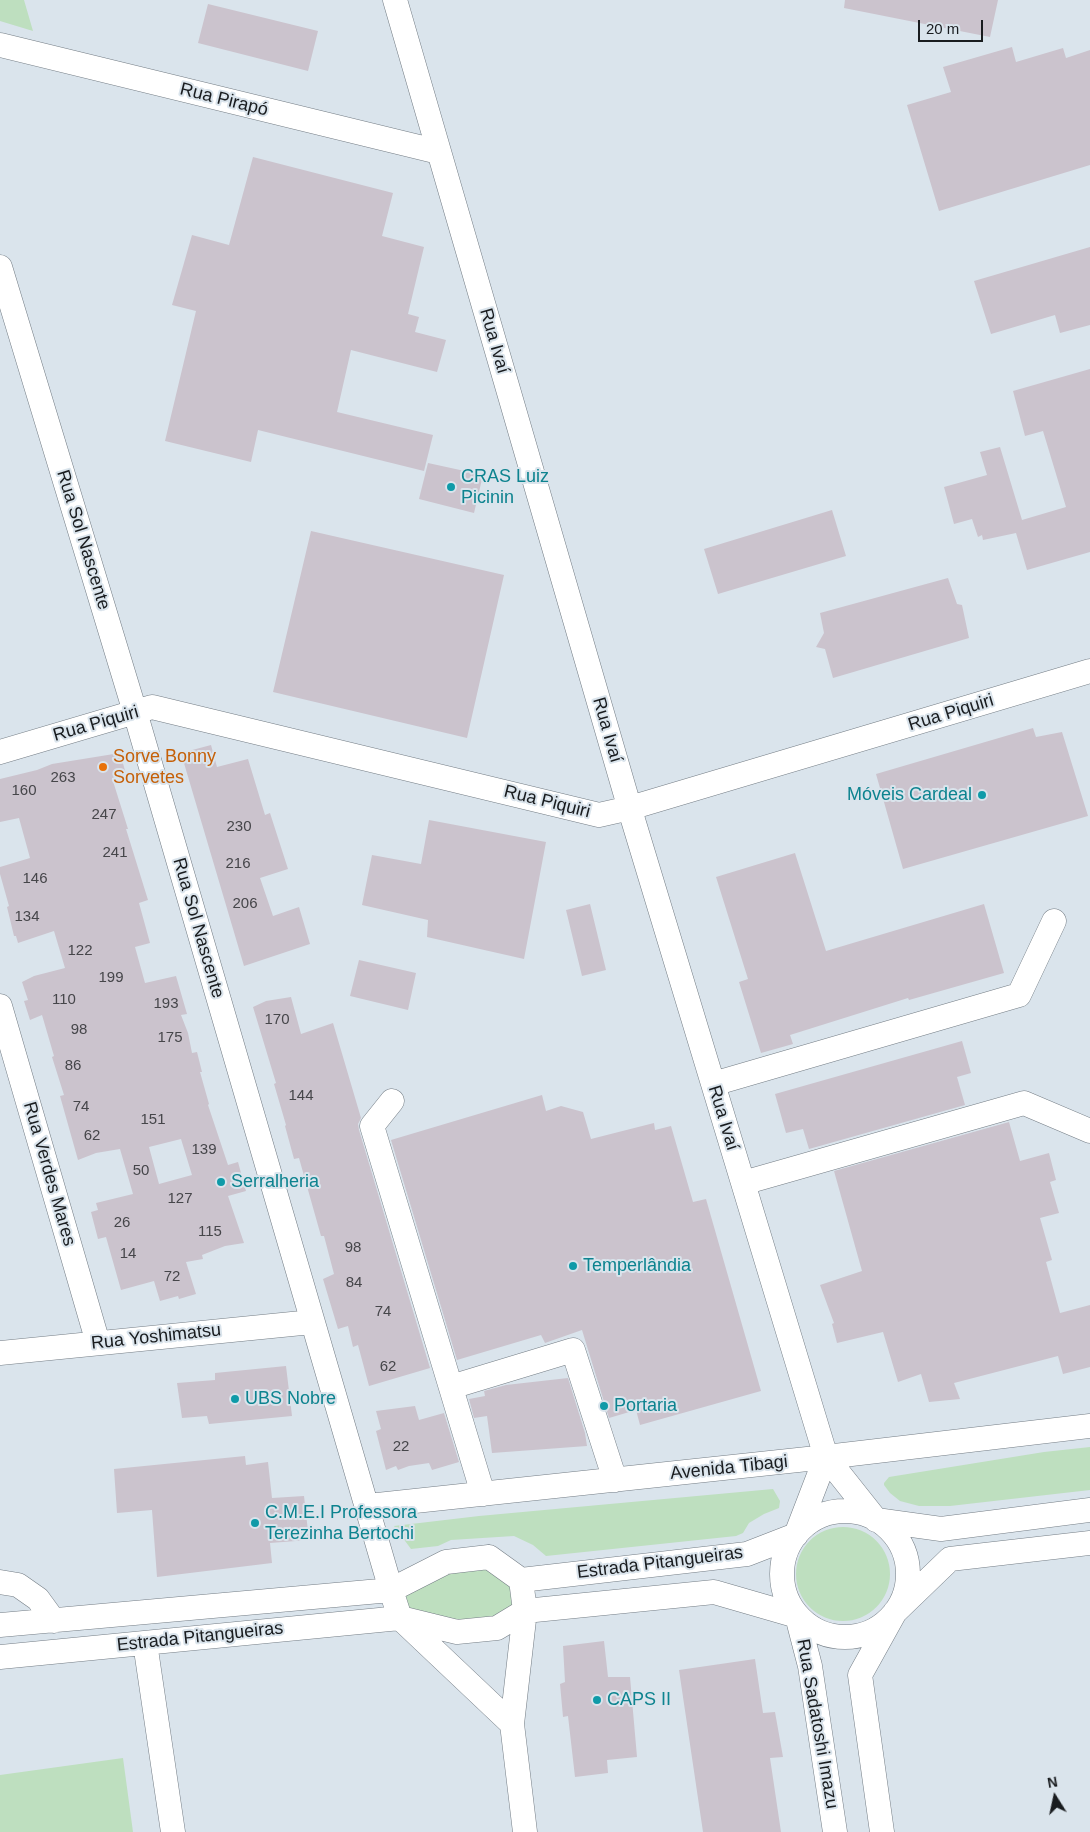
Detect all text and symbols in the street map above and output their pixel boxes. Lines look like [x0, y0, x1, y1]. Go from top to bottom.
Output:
scale bar [920, 10, 985, 42]
text: 20 m [926, 20, 959, 37]
street label: Rua Pirapó [178, 79, 270, 121]
street label: Rua Ivaí [474, 306, 514, 376]
place label: CRAS Luiz Picinin [461, 466, 549, 508]
street label: Rua Sol Nascente [51, 467, 115, 613]
marker: CRAS Luiz Picinin [445, 481, 457, 493]
street label: Rua Piquiri [906, 690, 996, 736]
street label: Rua Ivaí [587, 695, 627, 765]
street label: Rua Piquiri [51, 701, 141, 747]
place label: Sorve Bonny Sorvetes [113, 746, 216, 789]
marker: Sorve Bonny Sorvetes [97, 761, 109, 773]
house number: 263 [50, 769, 76, 787]
street label: Rua Piquiri [502, 781, 592, 823]
house number: 160 [11, 782, 37, 800]
place label: Móveis Cardeal [847, 784, 972, 806]
marker: Móveis Cardeal [976, 789, 988, 801]
house number: 247 [91, 806, 117, 824]
house number: 230 [226, 818, 252, 836]
house number: 241 [102, 844, 128, 862]
street label: Rua Sol Nascente [168, 855, 228, 1001]
house number: 216 [225, 855, 251, 873]
house number: 146 [22, 870, 48, 888]
house number: 206 [232, 895, 258, 913]
house number: 134 [14, 908, 40, 926]
house number: 122 [67, 942, 93, 960]
house number: 199 [98, 969, 124, 987]
house number: 110 [52, 991, 76, 1009]
house number: 193 [153, 995, 179, 1013]
house number: 170 [264, 1011, 290, 1029]
house number: 98 [71, 1021, 87, 1039]
house number: 175 [157, 1029, 183, 1047]
house number: 86 [65, 1057, 81, 1075]
street label: Rua Ivaí [703, 1083, 743, 1153]
house number: 144 [288, 1087, 314, 1105]
house number: 74 [73, 1098, 89, 1116]
street label: Rua Verdes Mares [18, 1099, 80, 1249]
house number: 151 [140, 1111, 166, 1129]
house number: 62 [84, 1127, 100, 1145]
house number: 139 [191, 1141, 217, 1159]
house number: 50 [133, 1162, 149, 1180]
place label: Serralheria [231, 1171, 319, 1193]
marker: Serralheria [215, 1176, 227, 1188]
house number: 127 [167, 1190, 193, 1208]
house number: 26 [114, 1214, 130, 1232]
house number: 115 [198, 1223, 222, 1241]
house number: 98 [345, 1239, 361, 1257]
house number: 14 [120, 1245, 136, 1263]
place label: Temperlândia [583, 1255, 691, 1277]
marker: Temperlândia [567, 1260, 579, 1272]
house number: 72 [164, 1268, 180, 1286]
house number: 84 [346, 1274, 362, 1292]
house number: 74 [375, 1303, 391, 1321]
street label: Rua Yoshimatsu [90, 1319, 222, 1355]
house number: 62 [380, 1358, 396, 1376]
place label: UBS Nobre [245, 1388, 336, 1410]
marker: UBS Nobre [229, 1393, 241, 1405]
place label: Portaria [614, 1395, 677, 1417]
marker: Portaria [598, 1400, 610, 1412]
house number: 22 [393, 1438, 409, 1456]
street label: Avenida Tibagi [669, 1451, 789, 1485]
place label: C.M.E.I Professora Terezinha Bertochi [265, 1502, 417, 1545]
marker: C.M.E.I Professora Terezinha Bertochi [249, 1517, 261, 1529]
street label: Estrada Pitangueiras [576, 1542, 744, 1584]
street label: Estrada Pitangueiras [116, 1618, 284, 1656]
street label: Rua Sadatoshi Imazu [791, 1637, 843, 1811]
place label: CAPS II [607, 1689, 671, 1711]
marker: CAPS II [591, 1694, 603, 1706]
north arrow [1030, 1772, 1080, 1822]
text: N [1046, 1773, 1059, 1791]

